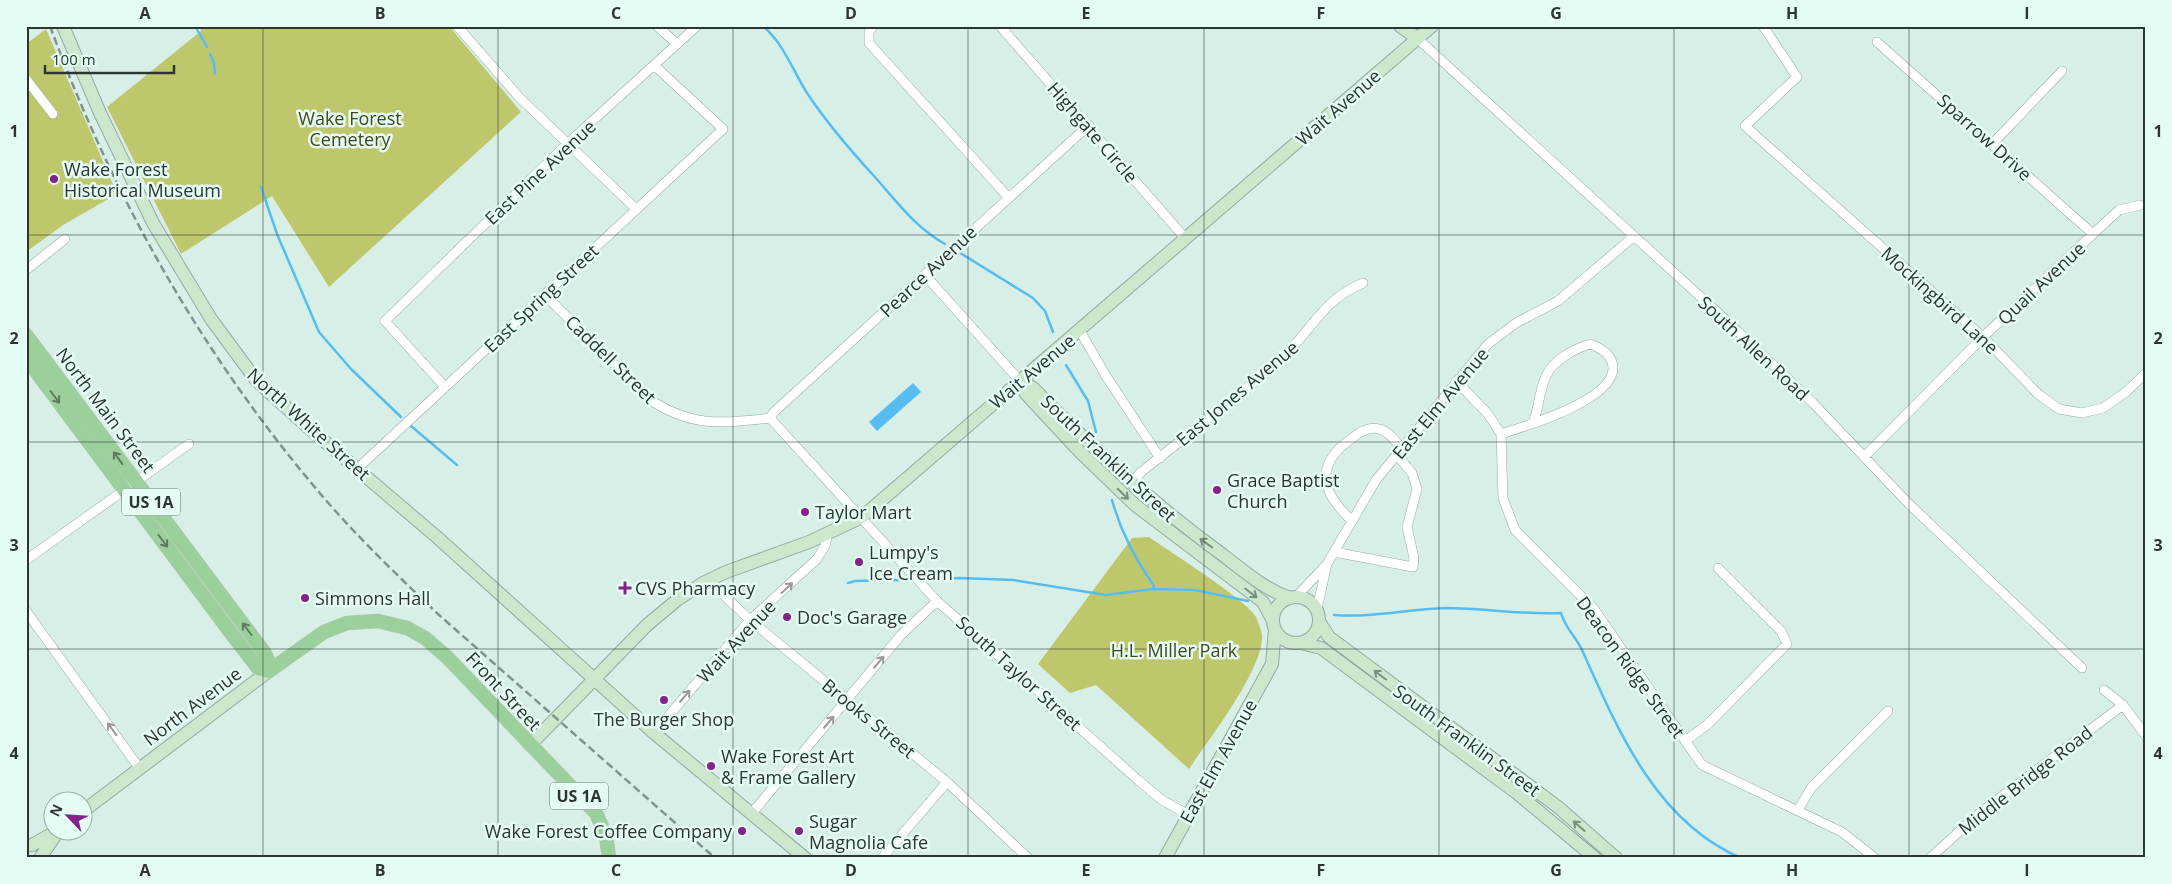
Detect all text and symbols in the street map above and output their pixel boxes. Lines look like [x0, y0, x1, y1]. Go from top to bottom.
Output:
text: A [139, 2, 151, 24]
text: B [375, 2, 385, 24]
text: C [611, 2, 621, 24]
text: D [845, 2, 857, 24]
text: E [1082, 2, 1091, 24]
text: F [1317, 2, 1325, 24]
text: G [1550, 2, 1562, 24]
text: H [1786, 2, 1798, 24]
text: I [2024, 2, 2030, 24]
scale bar [45, 42, 174, 74]
text: 100 m [52, 49, 96, 69]
street label: Wait Avenue [1291, 64, 1385, 150]
street label: Highgate Circle [1043, 77, 1143, 187]
street label: Sparrow Drive [1933, 88, 2037, 186]
park label: Wake Forest Cemetery [298, 106, 402, 151]
street label: East Pine Avenue [479, 114, 601, 230]
text: 1 [9, 120, 19, 142]
text: 1 [2153, 120, 2163, 142]
place label: Wake Forest Historical Museum [64, 157, 221, 202]
marker: Wake Forest Historical Museum [48, 173, 60, 185]
street label: Pearce Avenue [874, 220, 982, 322]
street label: Quail Avenue [1992, 236, 2090, 330]
street label: East Spring Street [479, 239, 603, 357]
street label: Mockingbird Lane [1876, 241, 2004, 359]
street label: South Allen Road [1693, 290, 1815, 406]
street label: Caddell Street [560, 310, 662, 408]
text: 2 [9, 327, 19, 349]
text: 2 [2153, 327, 2163, 349]
street label: Wait Avenue [984, 328, 1080, 414]
street label: East Jones Avenue [1171, 335, 1303, 451]
street label: East Elm Avenue [1386, 342, 1494, 464]
street label: North Main Street [51, 343, 161, 477]
street label: North White Street [242, 362, 376, 486]
street label: South Franklin Street [1036, 389, 1182, 527]
one-way arrow [50, 390, 61, 403]
one-way arrow [112, 452, 123, 465]
place label: Grace Baptist Church [1227, 468, 1339, 513]
marker: Grace Baptist Church [1211, 484, 1223, 496]
road number: US 1A [122, 488, 180, 516]
one-way arrow [1117, 488, 1130, 500]
place label: Taylor Mart [815, 500, 911, 524]
marker: Taylor Mart [799, 506, 811, 518]
text: 3 [9, 534, 19, 556]
one-way arrow [158, 534, 168, 548]
text: 3 [2153, 534, 2163, 556]
one-way arrow [1199, 538, 1213, 548]
place label: Lumpy's Ice Cream [869, 540, 953, 585]
marker: Lumpy's Ice Cream [853, 556, 865, 568]
place label: CVS Pharmacy [635, 576, 756, 600]
marker: CVS Pharmacy [619, 582, 631, 594]
one-way arrow [781, 582, 793, 594]
place label: Simmons Hall [315, 586, 430, 610]
one-way arrow [1245, 588, 1258, 599]
street label: Deacon Ridge Street [1571, 591, 1691, 743]
marker: Simmons Hall [299, 592, 311, 604]
street label: Wait Avenue [691, 594, 781, 688]
place label: Doc's Garage [797, 605, 907, 629]
street label: South Taylor Street [951, 610, 1087, 736]
marker: Doc's Garage [781, 611, 793, 623]
one-way arrow [241, 623, 252, 636]
park label: H.L. Miller Park [1111, 638, 1238, 662]
street label: Front Street [461, 646, 547, 736]
one-way arrow [873, 656, 884, 669]
street label: North Avenue [138, 661, 246, 751]
one-way arrow [1373, 670, 1387, 680]
street label: Brooks Street [817, 673, 921, 763]
street label: South Franklin Street [1389, 679, 1545, 801]
one-way arrow [680, 690, 691, 703]
marker: The Burger Shop [658, 694, 670, 706]
street label: East Elm Avenue [1174, 695, 1262, 827]
place label: The Burger Shop [594, 707, 734, 731]
one-way arrow [823, 716, 834, 729]
street label: Middle Bridge Road [1953, 720, 2097, 840]
one-way arrow [107, 723, 117, 737]
text: 4 [9, 742, 19, 764]
text: 4 [2153, 742, 2163, 764]
place label: Wake Forest Art & Frame Gallery [721, 744, 857, 789]
marker: Wake Forest Art & Frame Gallery [705, 760, 717, 772]
road number: US 1A [550, 782, 608, 809]
north arrow [42, 792, 92, 842]
text: N [45, 801, 67, 819]
place label: Sugar Magnolia Cafe [809, 809, 928, 854]
place label: Wake Forest Coffee Company [485, 819, 733, 843]
one-way arrow [1573, 820, 1586, 831]
marker: Wake Forest Coffee Company [736, 825, 748, 837]
marker: Sugar Magnolia Cafe [793, 825, 805, 837]
text: A [139, 859, 151, 881]
text: B [375, 859, 385, 881]
text: C [611, 859, 621, 881]
text: D [845, 859, 857, 881]
text: E [1082, 859, 1091, 881]
text: F [1317, 859, 1325, 881]
text: G [1550, 859, 1562, 881]
text: H [1786, 859, 1798, 881]
text: I [2024, 859, 2030, 881]

